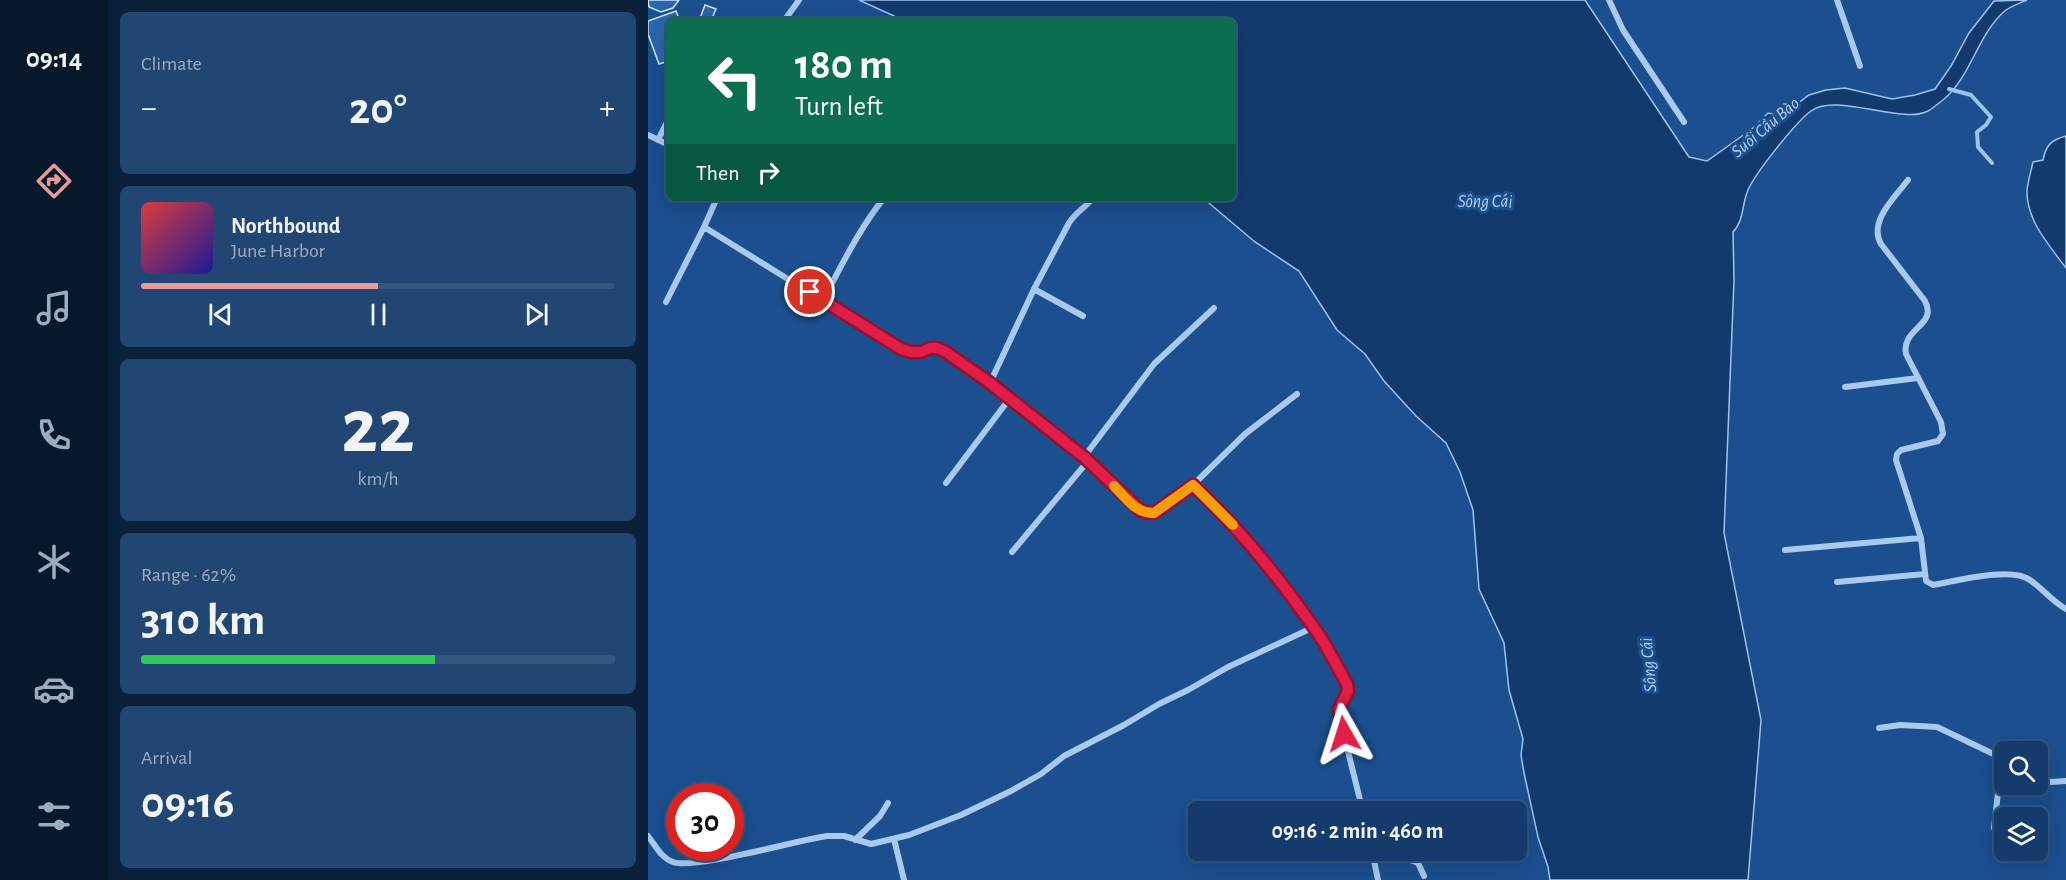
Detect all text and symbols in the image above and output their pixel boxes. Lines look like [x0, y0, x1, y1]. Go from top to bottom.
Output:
icon: left [696, 42, 774, 120]
text: 180 m [795, 44, 893, 86]
text: 09:14 [26, 45, 82, 72]
text: Climate [141, 54, 202, 74]
text: 20° [349, 87, 407, 132]
text: − [141, 92, 157, 125]
text: + [599, 92, 615, 125]
text: Turn left [795, 93, 883, 120]
water label: Suối Cầu Bào [1728, 94, 1803, 161]
icon: right [752, 156, 785, 189]
icon: directions [33, 160, 75, 202]
text: Then [696, 162, 740, 184]
water label: Sông Cái [1458, 193, 1512, 211]
text: Northbound [231, 215, 340, 237]
text: June Harbor [231, 241, 325, 261]
pin [784, 266, 835, 317]
icon: arrive [793, 275, 826, 308]
icon: music [33, 287, 75, 329]
icon: previous [204, 298, 237, 331]
icon: pause [362, 298, 395, 331]
icon: next [520, 298, 553, 331]
text: 22 [341, 389, 415, 467]
icon: phone [33, 414, 75, 456]
text: km/h [357, 469, 399, 489]
icon: climate [33, 541, 75, 583]
text: Range · 62% [141, 565, 236, 585]
text: 310 km [141, 598, 265, 643]
water label: Sông Cái [1638, 637, 1660, 693]
icon: car [33, 668, 75, 710]
position arrow [1312, 702, 1376, 766]
map controls [1994, 741, 2048, 861]
button: search [1994, 741, 2048, 795]
text: Arrival [141, 748, 192, 768]
text: 09:16 [141, 781, 234, 826]
speed limit sign: 30 [666, 783, 744, 861]
icon: filters [33, 795, 75, 837]
button: layers [1994, 807, 2048, 861]
text: 09:16 · 2 min · 460 m [1271, 820, 1444, 842]

